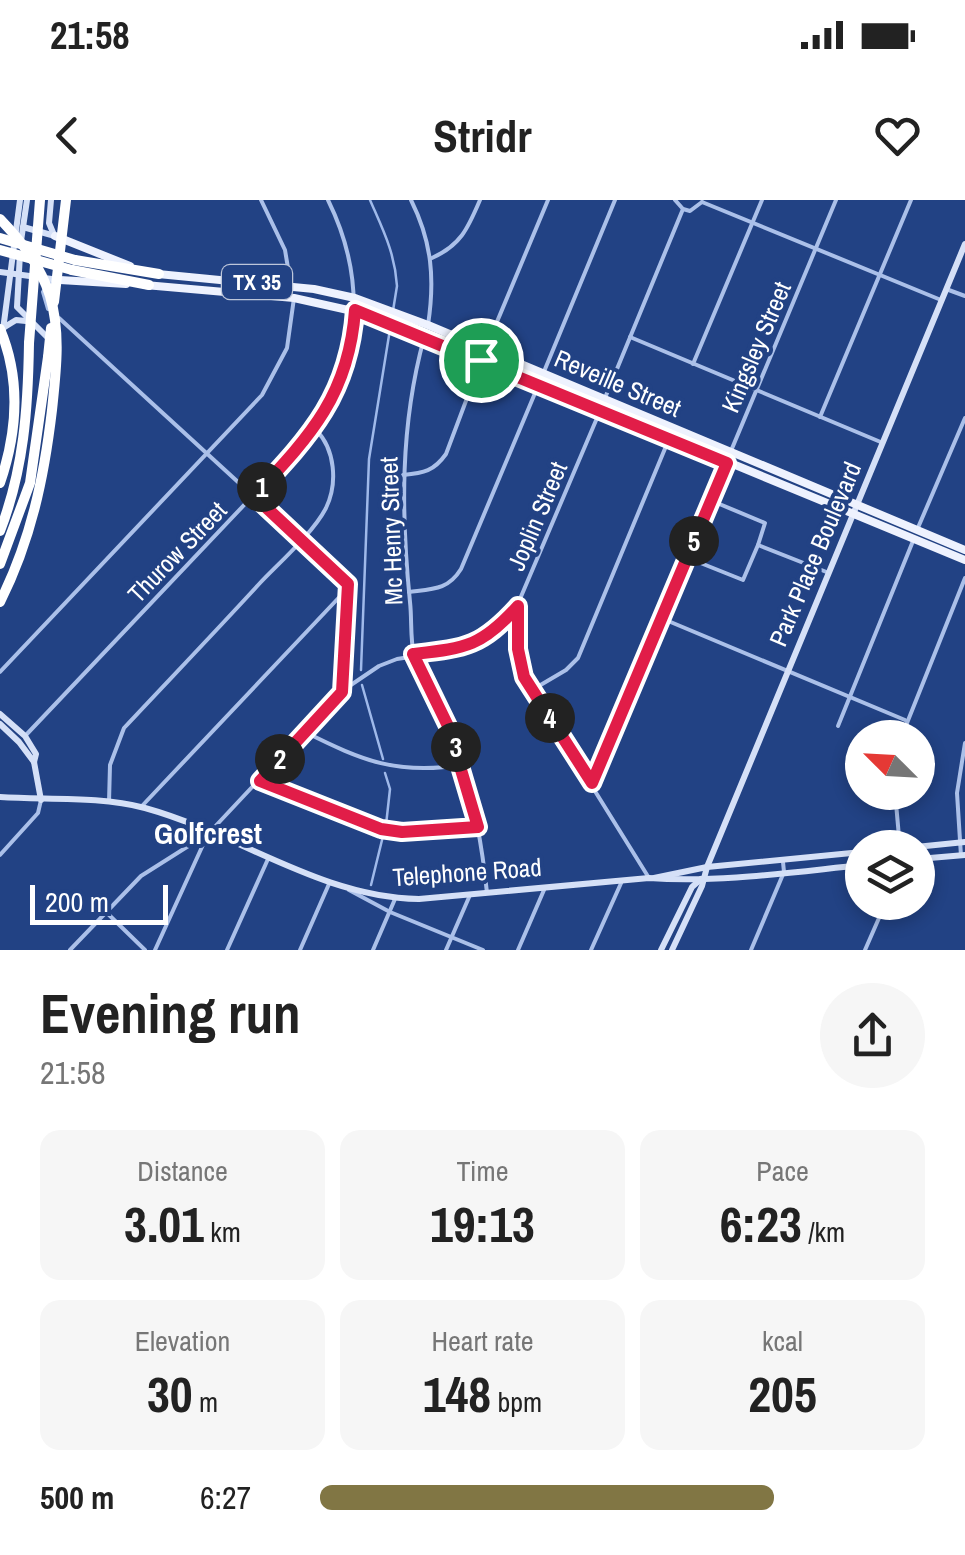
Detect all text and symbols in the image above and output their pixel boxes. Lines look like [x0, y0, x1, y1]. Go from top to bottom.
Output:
text: 21:58 [50, 10, 130, 61]
text: Stridr [433, 105, 532, 166]
icon: back [40, 108, 95, 163]
icon: heart [870, 108, 925, 163]
road number: TX 35 [222, 265, 292, 299]
street label: Kingsley Street [713, 276, 799, 418]
pin [439, 318, 524, 403]
icon: arrive [454, 333, 509, 388]
street label: Reveille Street [549, 341, 687, 425]
street label: Mc Henry Street [371, 456, 411, 606]
street label: Joplin Street [499, 456, 575, 576]
street label: Park Place Boulevard [761, 457, 869, 651]
pin: 1 [237, 462, 287, 512]
text: 1 [256, 468, 268, 506]
street label: Thurow Street [120, 494, 234, 610]
pin: 5 [669, 516, 719, 566]
text: 5 [688, 522, 700, 560]
pin: 4 [525, 693, 575, 743]
text: 4 [544, 699, 556, 737]
north arrow [845, 720, 935, 810]
map controls [845, 720, 935, 920]
pin: 3 [431, 722, 481, 772]
text: 3 [450, 728, 462, 766]
pin: 2 [255, 734, 305, 784]
text: 2 [274, 740, 286, 778]
district label: Golfcrest [154, 813, 262, 853]
button: layers [845, 830, 935, 920]
street label: Telephone Road [391, 850, 543, 894]
scale bar [30, 880, 168, 924]
text: 200 m [45, 883, 109, 921]
text: Evening run [40, 976, 301, 1050]
button: share [820, 983, 925, 1088]
text: 21:58 [40, 1051, 106, 1094]
text: Distance [137, 1152, 228, 1190]
text: Time [457, 1152, 508, 1190]
text: Pace [756, 1152, 809, 1190]
text: 3.01 [124, 1190, 204, 1258]
text: 19:13 [430, 1190, 535, 1258]
text: 6:23 [720, 1190, 802, 1258]
text: km [204, 1213, 241, 1251]
text: /km [802, 1213, 845, 1251]
text: Elevation [135, 1322, 230, 1360]
text: Heart rate [431, 1322, 534, 1360]
text: kcal [762, 1322, 803, 1360]
text: 30 [147, 1360, 193, 1428]
text: 148 [423, 1360, 491, 1428]
text: 205 [748, 1360, 817, 1428]
text: m [193, 1383, 218, 1421]
text: bpm [491, 1383, 542, 1421]
text: 500 m [40, 1476, 114, 1519]
text: 6:27 [200, 1476, 251, 1519]

